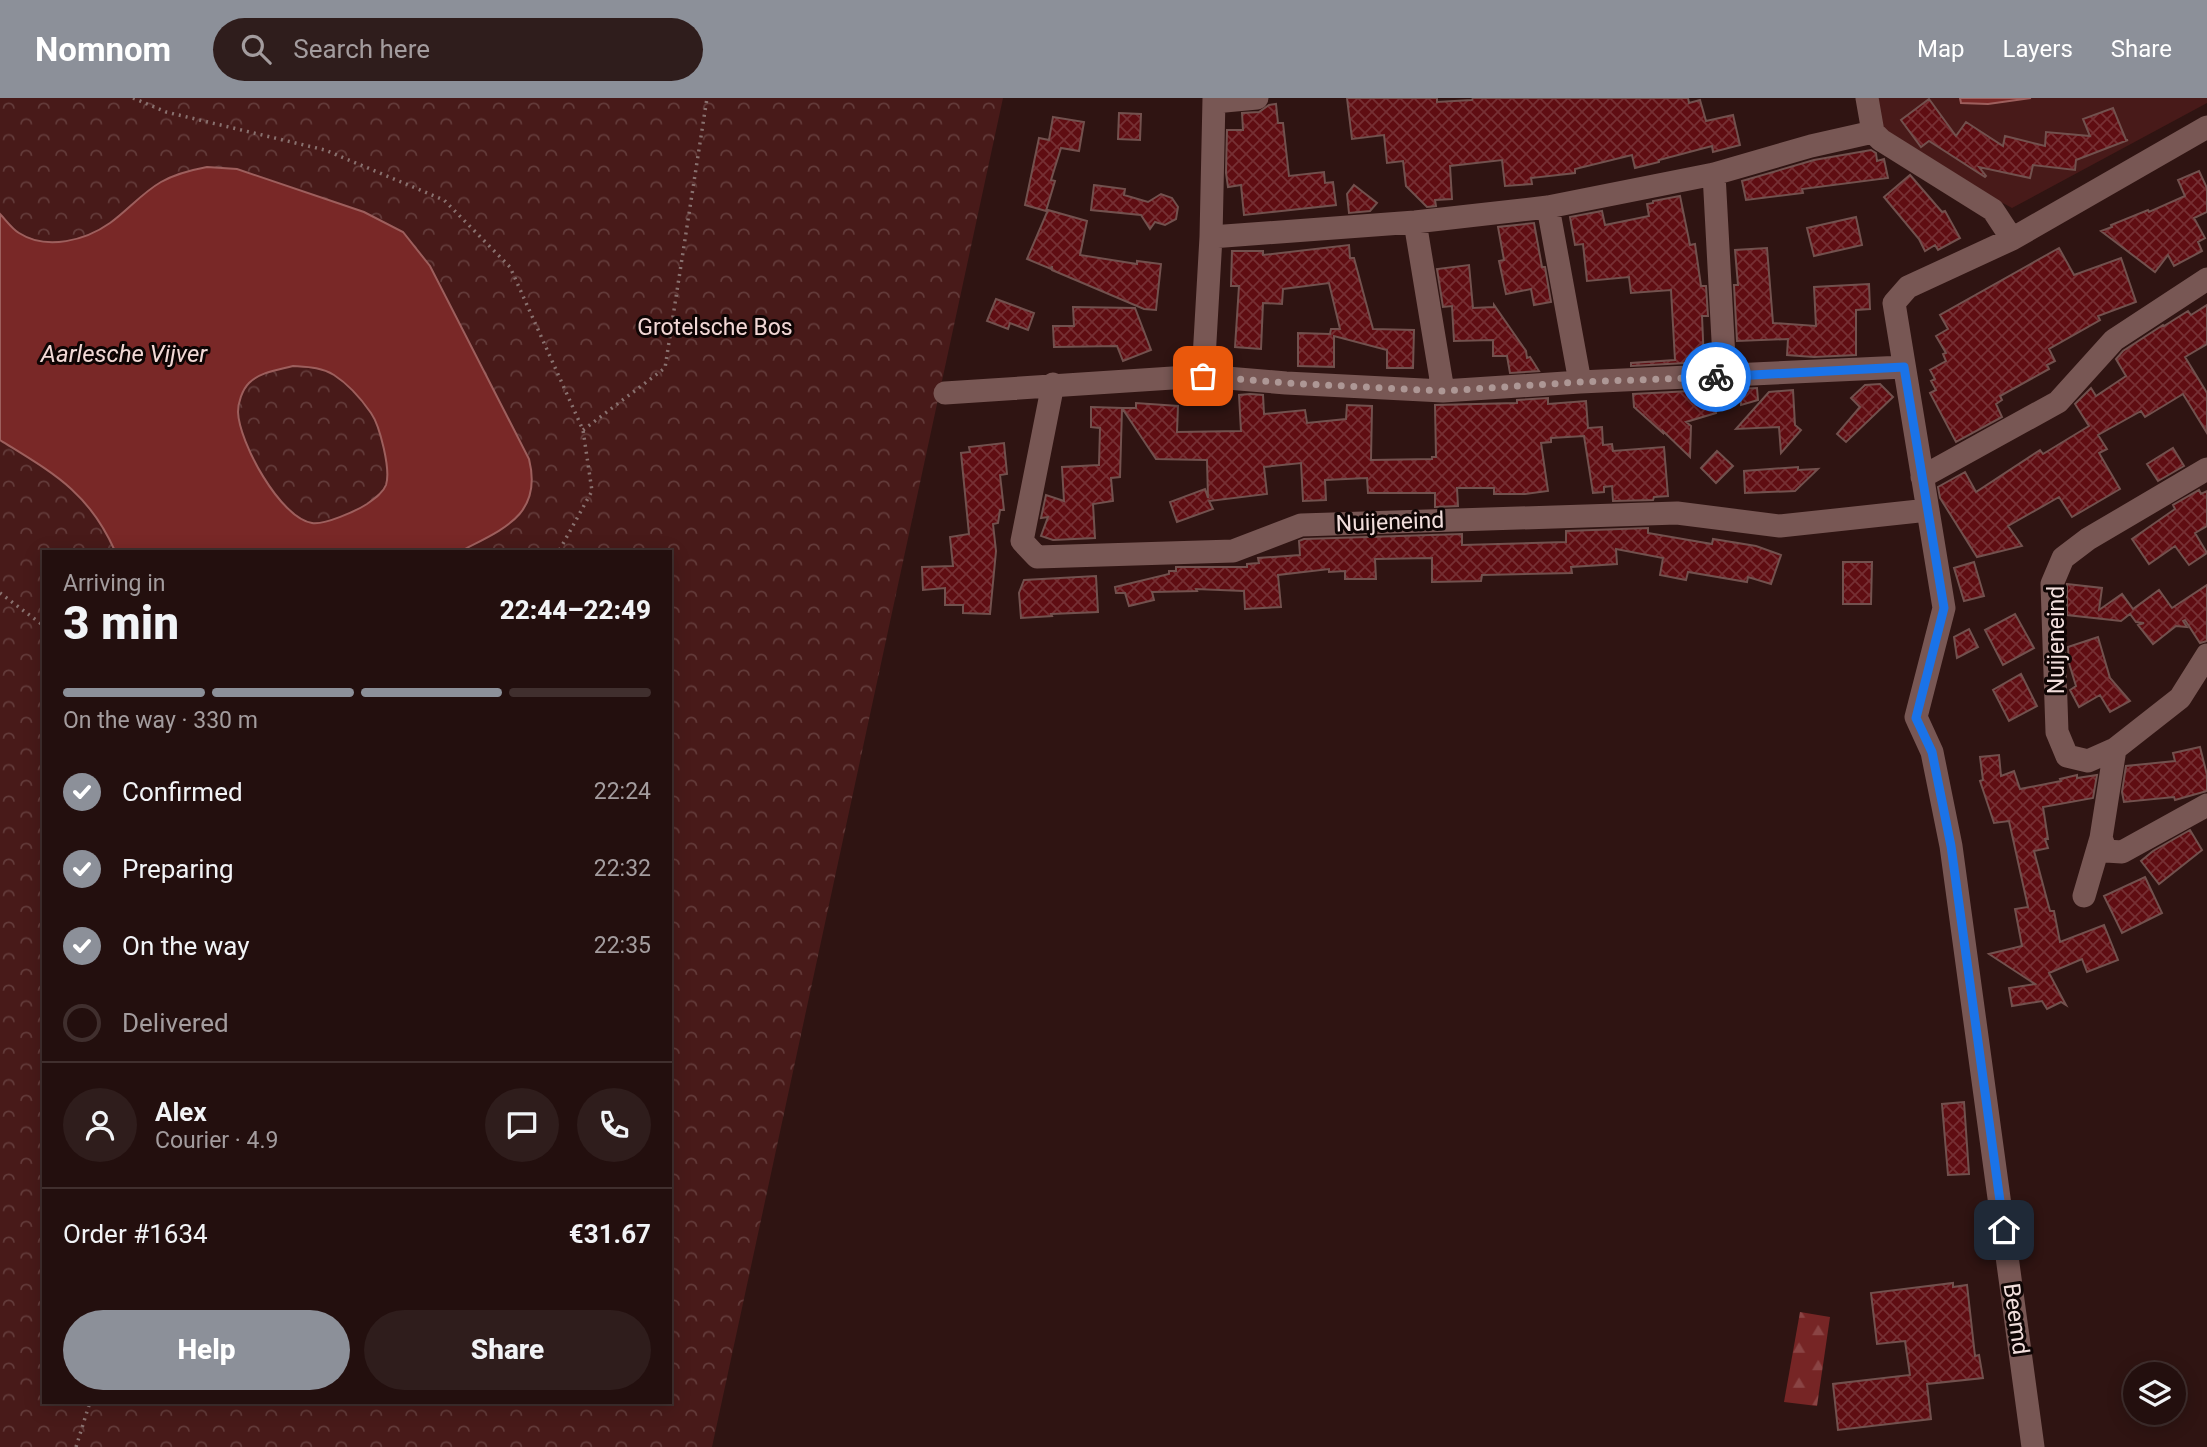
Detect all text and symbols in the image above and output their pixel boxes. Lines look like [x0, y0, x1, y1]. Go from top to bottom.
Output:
search box [213, 18, 703, 81]
text: Nomnom [35, 30, 171, 69]
icon: search [237, 30, 275, 68]
text: Search here [293, 34, 430, 64]
text: Map [1917, 35, 1965, 63]
text: Layers [2003, 35, 2073, 63]
text: Share [2111, 35, 2172, 63]
park label: Grotelsche Bos [637, 314, 793, 341]
water label: Aarlesche Vijver [40, 340, 208, 368]
courier [1681, 342, 1751, 412]
pin [1173, 346, 1233, 406]
icon: bag [1184, 357, 1222, 395]
icon: bike [1697, 358, 1735, 396]
street label: Nuijeneind [1335, 507, 1445, 537]
text: Arriving in [63, 570, 166, 597]
street label: Nuijeneind [2043, 586, 2070, 694]
text: 22:44–22:49 [500, 595, 651, 625]
text: 3 min [63, 596, 179, 650]
text: On the way · 330 m [63, 707, 258, 734]
icon: check [63, 773, 101, 811]
text: Confirmed [122, 777, 243, 807]
text: 22:24 [594, 778, 651, 805]
icon: check [63, 850, 101, 888]
text: Preparing [122, 854, 234, 884]
text: 22:32 [594, 855, 651, 882]
icon: check [63, 927, 101, 965]
text: On the way [122, 931, 250, 961]
text: 22:35 [594, 932, 651, 959]
text: Delivered [122, 1008, 229, 1038]
button: person [63, 1088, 137, 1162]
button: chat [485, 1088, 559, 1162]
button: phone [577, 1088, 651, 1162]
text: Alex [155, 1097, 207, 1127]
text: Courier · 4.9 [155, 1127, 278, 1154]
pin [1974, 1200, 2034, 1260]
icon: home [1985, 1211, 2023, 1249]
text: Order #1634 [63, 1219, 208, 1249]
text: €31.67 [569, 1219, 651, 1249]
street label: Beemd [1998, 1282, 2034, 1356]
button: Help [63, 1310, 350, 1390]
button: Share [364, 1310, 651, 1390]
map controls [2123, 1362, 2186, 1425]
button: layers [2123, 1362, 2186, 1425]

